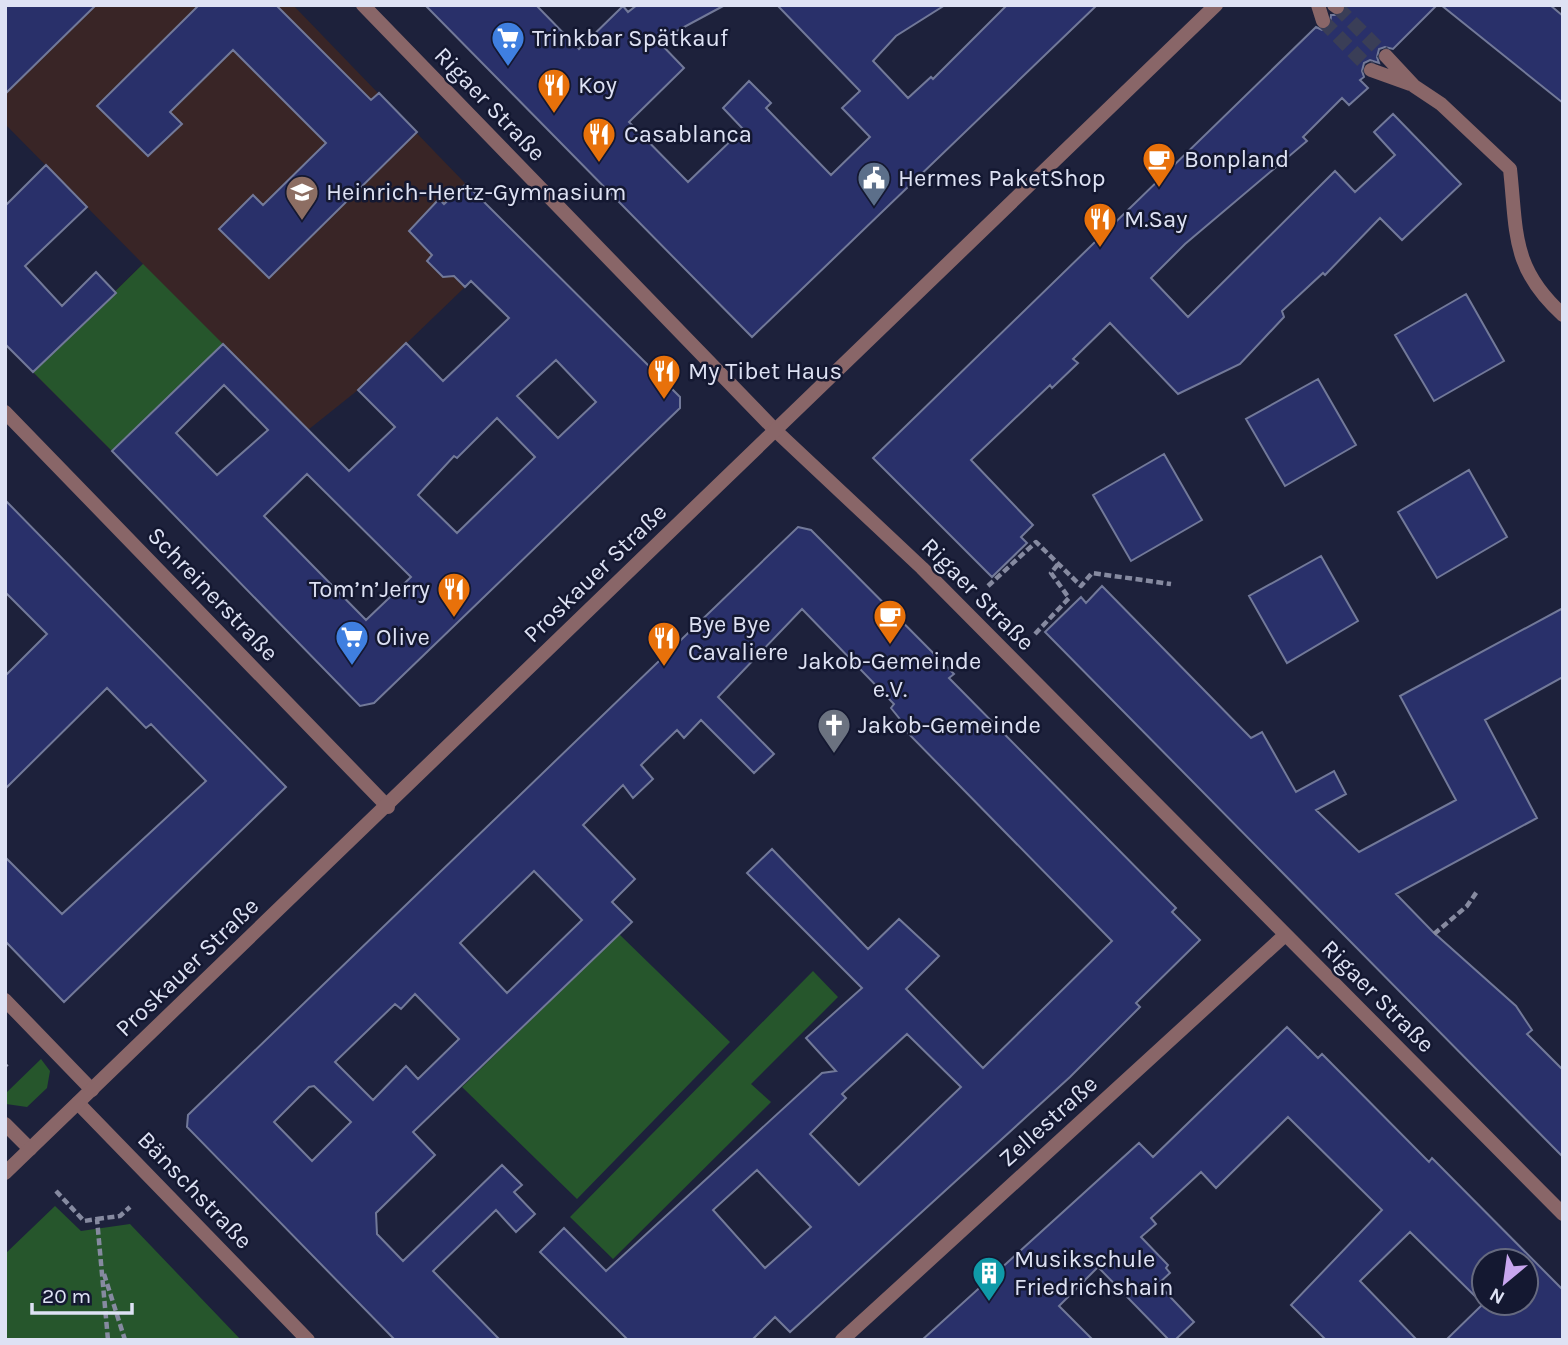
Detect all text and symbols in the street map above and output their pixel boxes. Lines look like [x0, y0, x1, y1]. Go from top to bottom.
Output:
supermarket icon: Trinkbar Spätkauf [489, 19, 527, 68]
place label: Trinkbar Spätkauf [532, 24, 729, 52]
street label: Rigaer Straße [429, 41, 551, 167]
restaurant icon: Koy [535, 66, 573, 115]
place label: Koy [578, 71, 617, 99]
restaurant icon: Casablanca [580, 115, 618, 164]
place label: Casablanca [624, 120, 752, 148]
cafe icon: Bonpland [1140, 140, 1178, 189]
place label: Bonpland [1184, 145, 1289, 173]
public building icon: Hermes PaketShop [855, 159, 893, 208]
place label: Hermes PaketShop [898, 164, 1106, 192]
school or university icon: Heinrich-Hertz-Gymnasium [283, 173, 321, 222]
place label: Heinrich-Hertz-Gymnasium [326, 178, 626, 206]
restaurant icon: M.Say [1081, 200, 1119, 249]
place label: M.Say [1124, 205, 1188, 233]
restaurant icon: My Tibet Haus [645, 352, 683, 401]
place label: My Tibet Haus [688, 357, 842, 385]
street label: Proskauer Straße [518, 498, 672, 648]
street label: Schreinerstraße [142, 521, 284, 667]
street label: Rigaer Straße [916, 532, 1040, 656]
restaurant icon: Tom’n’Jerry [435, 570, 473, 619]
place label: Tom’n’Jerry [309, 575, 430, 603]
cafe icon: Jakob-Gemeinde e.V. [871, 597, 909, 646]
place label: Bye Bye Cavaliere [688, 610, 788, 666]
supermarket icon: Olive [333, 618, 371, 667]
restaurant icon: Bye Bye Cavaliere [645, 619, 683, 668]
place label: Olive [376, 623, 430, 651]
place label: Jakob-Gemeinde e.V. [799, 647, 981, 703]
church icon: Jakob-Gemeinde [815, 706, 853, 755]
place label: Jakob-Gemeinde [858, 711, 1041, 739]
street label: Proskauer Straße [110, 892, 264, 1042]
street label: Rigaer Straße [1316, 934, 1440, 1058]
street label: Zellestraße [993, 1069, 1103, 1173]
street label: Bänschstraße [132, 1125, 258, 1255]
place label: Musikschule Friedrichshain [1014, 1245, 1174, 1301]
north arrow [1470, 1247, 1540, 1317]
building icon: Musikschule Friedrichshain [970, 1254, 1008, 1303]
scale bar [32, 1272, 131, 1316]
text: N [1486, 1283, 1509, 1309]
text: 20 m [42, 1284, 91, 1308]

